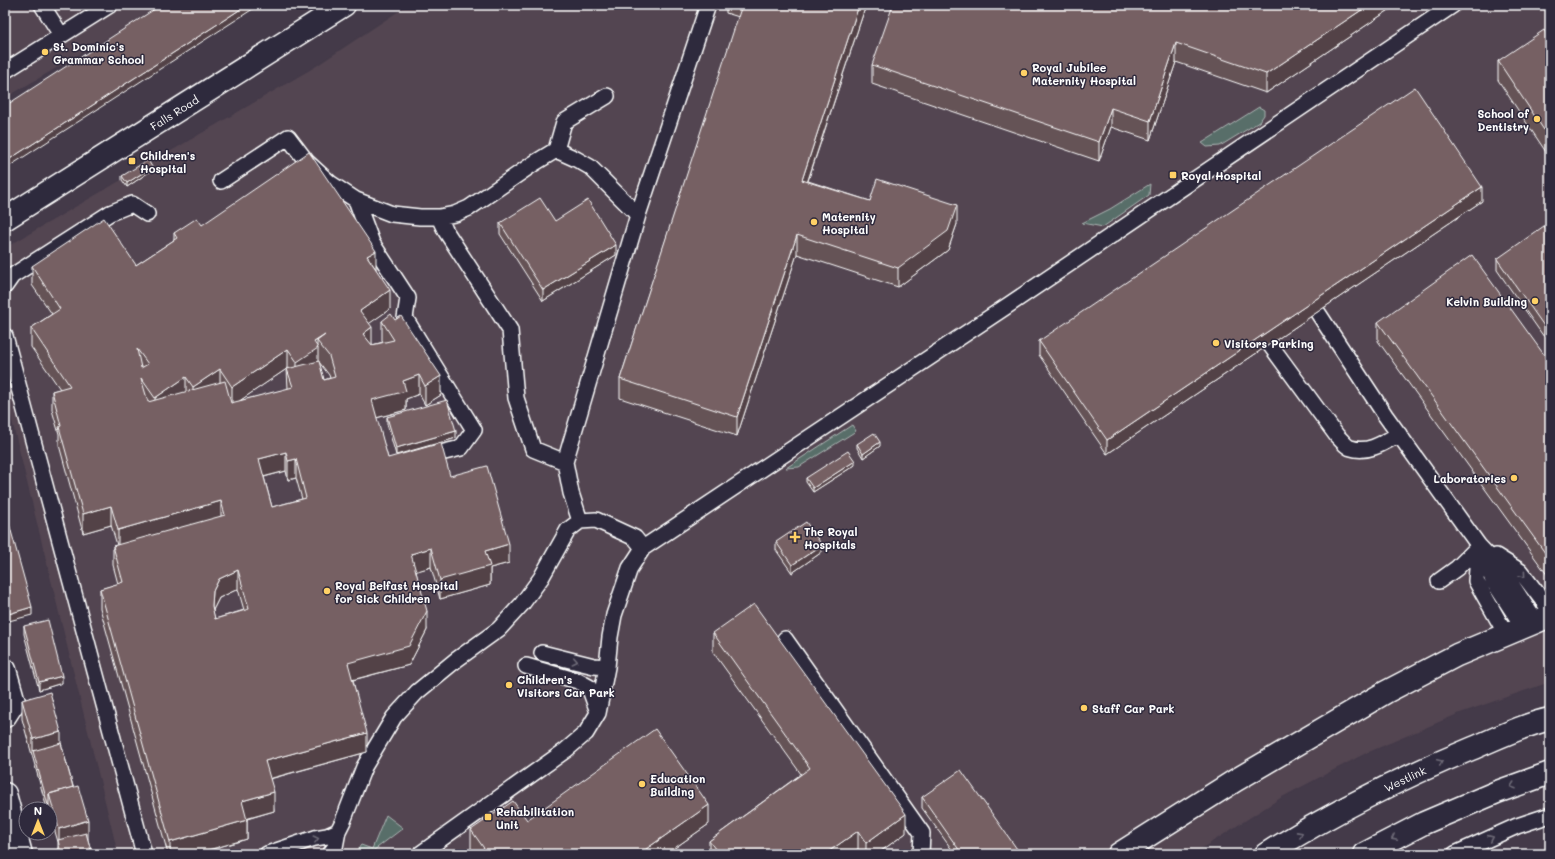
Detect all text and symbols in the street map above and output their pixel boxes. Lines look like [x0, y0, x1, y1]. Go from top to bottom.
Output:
place label: St. Dominic's Grammar School [53, 39, 144, 67]
marker: St. Dominic's Grammar School [40, 47, 50, 57]
place label: Royal Jubilee Maternity Hospital [1032, 60, 1136, 88]
marker: Royal Jubilee Maternity Hospital [1019, 68, 1029, 78]
street label: Falls Road [147, 91, 201, 133]
place label: School of Dentistry [1477, 106, 1529, 134]
marker: School of Dentistry [1532, 114, 1542, 124]
place label: Children's Hospital [140, 148, 196, 176]
marker: Children's Hospital [127, 156, 137, 166]
place label: Royal Hospital [1181, 168, 1261, 183]
marker: Royal Hospital [1168, 170, 1178, 180]
place label: Maternity Hospital [822, 209, 876, 237]
marker: Maternity Hospital [809, 217, 819, 227]
place label: Kelvin Building [1446, 294, 1527, 309]
marker: Kelvin Building [1530, 296, 1540, 306]
place label: Visitors Parking [1224, 336, 1314, 351]
marker: Visitors Parking [1211, 338, 1221, 348]
place label: Laboratories [1434, 471, 1506, 486]
marker: Laboratories [1509, 473, 1519, 483]
place label: The Royal Hospitals [804, 524, 857, 552]
marker: The Royal Hospitals [789, 531, 801, 543]
one-way arrow [1519, 571, 1526, 578]
place label: Royal Belfast Hospital for Sick Children [335, 578, 458, 606]
marker: Royal Belfast Hospital for Sick Children [322, 586, 332, 596]
one-way arrow [571, 657, 578, 665]
place label: Children's Visitors Car Park [517, 672, 615, 700]
marker: Children's Visitors Car Park [504, 680, 514, 690]
place label: Staff Car Park [1092, 701, 1175, 716]
marker: Staff Car Park [1079, 703, 1089, 713]
one-way arrow [1436, 759, 1444, 767]
street label: Westlink [1381, 762, 1428, 795]
place label: Education Building [650, 771, 705, 799]
marker: Education Building [637, 779, 647, 789]
one-way arrow [1510, 781, 1517, 790]
north arrow [18, 801, 58, 841]
text: N [34, 803, 42, 818]
place label: Rehabilitation Unit [496, 804, 574, 832]
marker: Rehabilitation Unit [483, 812, 493, 822]
one-way arrow [1296, 831, 1303, 838]
one-way arrow [1391, 834, 1399, 841]
one-way arrow [313, 835, 319, 843]
one-way arrow [1486, 835, 1494, 843]

